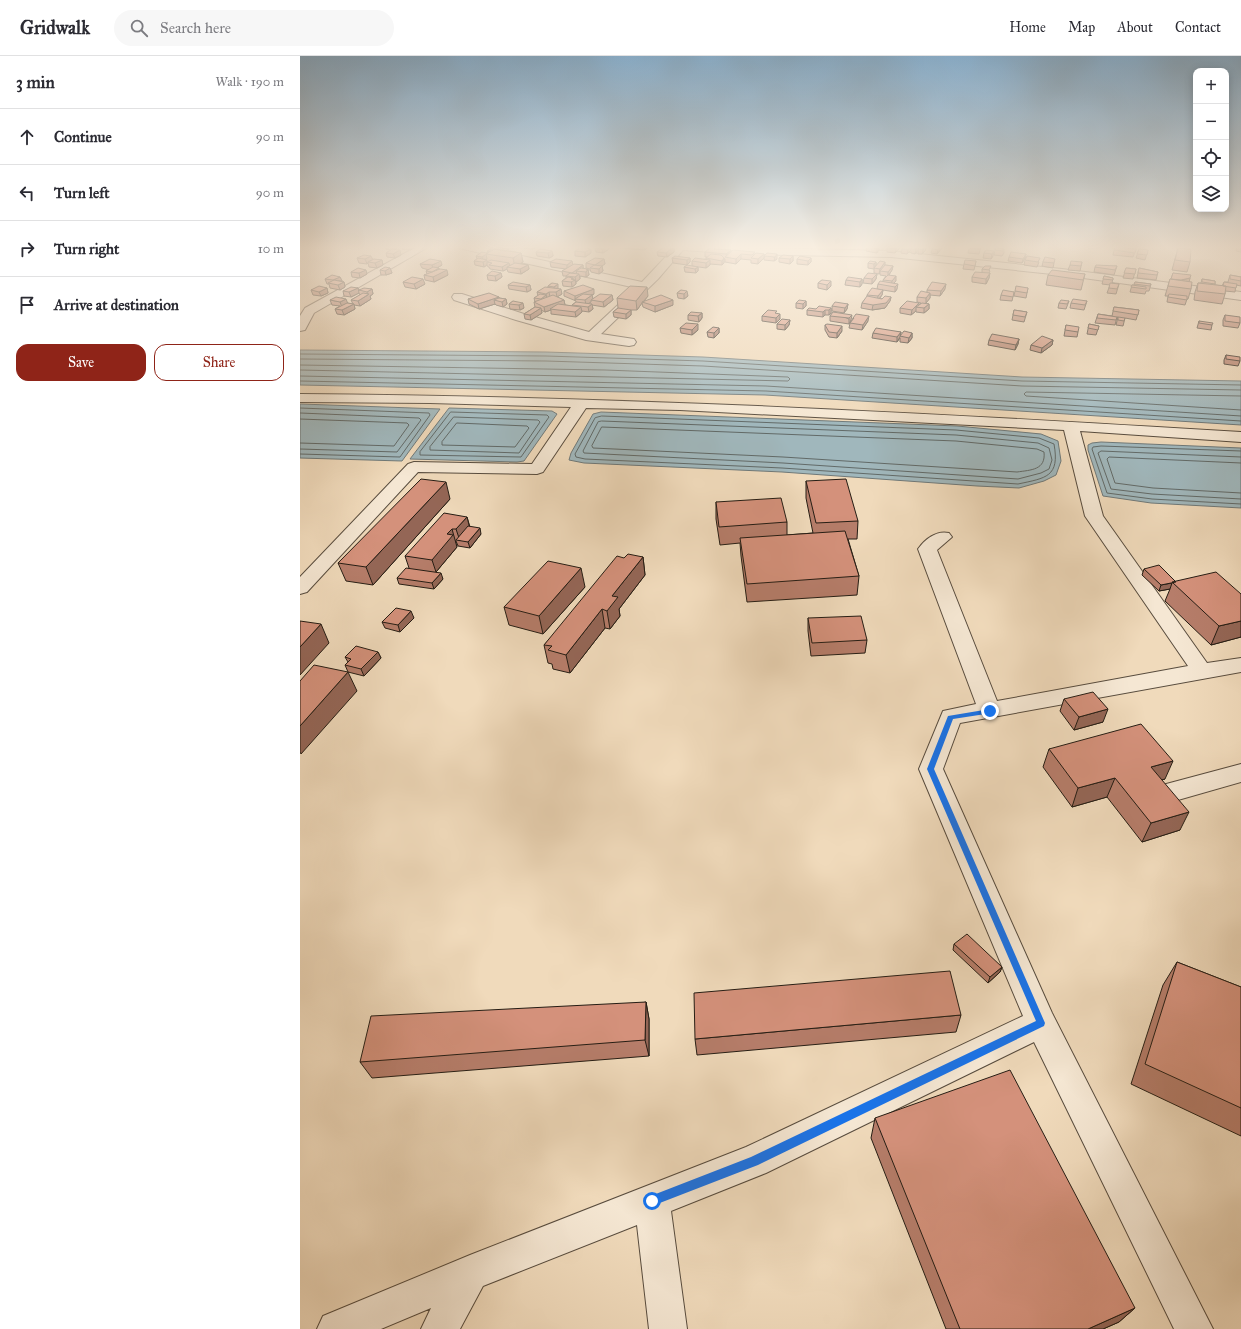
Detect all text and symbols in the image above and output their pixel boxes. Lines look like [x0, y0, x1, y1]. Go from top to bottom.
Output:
search box [114, 10, 394, 46]
text: Gridwalk [20, 16, 90, 39]
icon: search [128, 17, 150, 39]
text: Search here [160, 19, 231, 37]
text: Home [1009, 19, 1046, 36]
text: Map [1068, 19, 1095, 36]
text: About [1117, 19, 1153, 36]
text: Contact [1175, 19, 1221, 36]
map controls [1193, 68, 1229, 212]
button: + [1193, 68, 1229, 104]
text: 3 min [16, 72, 55, 93]
text: Walk · 190 m [215, 74, 284, 90]
button: − [1193, 104, 1229, 140]
icon: ahead [16, 126, 38, 148]
text: Continue [54, 128, 112, 146]
text: 90 m [256, 129, 284, 145]
button: locate [1193, 140, 1229, 176]
button: layers [1193, 176, 1229, 212]
icon: left [16, 182, 38, 204]
text: Turn left [54, 184, 110, 202]
text: 90 m [256, 185, 284, 201]
icon: right [16, 238, 38, 260]
text: Turn right [54, 240, 119, 258]
text: 10 m [258, 241, 284, 257]
icon: arrive [16, 294, 38, 316]
text: Arrive at destination [54, 296, 179, 314]
button: Save [16, 344, 146, 381]
button: Share [154, 344, 284, 381]
route end [981, 702, 999, 720]
route start [643, 1192, 661, 1210]

